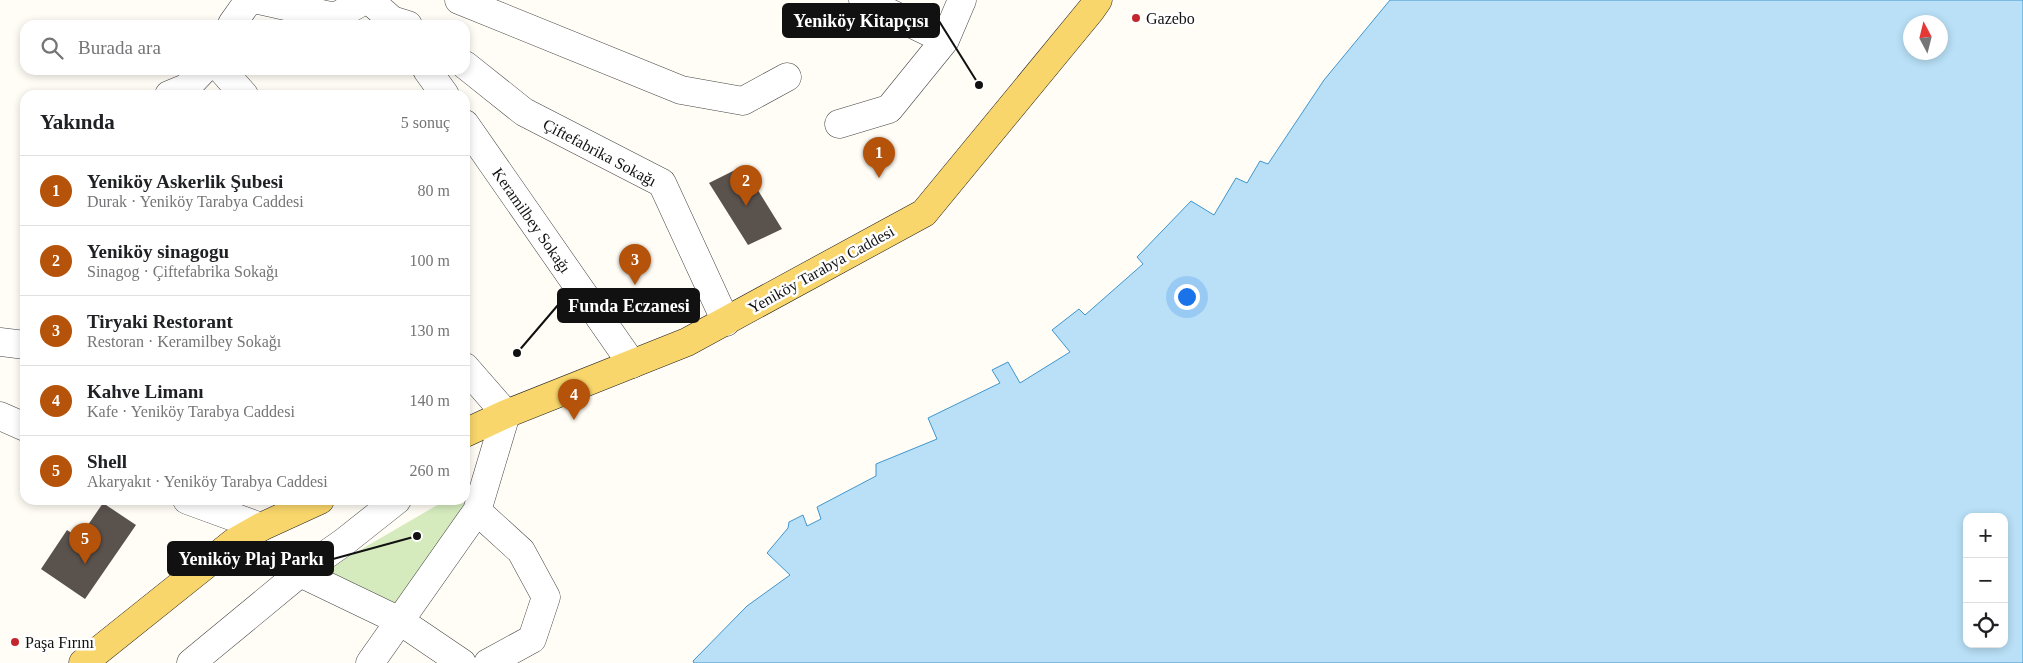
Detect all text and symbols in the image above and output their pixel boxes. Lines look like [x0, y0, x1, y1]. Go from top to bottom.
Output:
callout: Yeniköy Kitapçısı [783, 4, 939, 37]
place label: Gazebo [1146, 10, 1195, 27]
text: Yeniköy Kitapçısı [793, 11, 929, 31]
marker: Gazebo [1130, 12, 1142, 24]
north arrow [1903, 15, 1948, 60]
search box [20, 20, 470, 75]
icon: search [38, 34, 66, 62]
text: Burada ara [78, 37, 161, 58]
text: Yakında [40, 110, 115, 134]
text: 5 sonuç [401, 114, 450, 131]
street label: Çiftefabrika Sokağı [540, 115, 660, 191]
pin: 1 [863, 137, 895, 178]
street label: Keramilbey Sokağı [488, 165, 574, 277]
pin: 2 [730, 165, 762, 206]
text: Yeniköy Askerlik Şubesi [87, 171, 283, 192]
text: 1 [52, 182, 60, 199]
text: 80 m [418, 182, 450, 199]
text: Durak · Yeniköy Tarabya Caddesi [87, 193, 304, 210]
street label: Yeniköy Tarabya Caddesi [745, 222, 898, 318]
text: Yeniköy sinagogu [87, 241, 229, 262]
pin: 3 [619, 244, 651, 285]
text: 2 [52, 252, 60, 269]
text: 100 m [410, 252, 450, 269]
text: Sinagog · Çiftefabrika Sokağı [87, 263, 279, 280]
your location [1174, 284, 1200, 310]
callout: Funda Eczanesi [558, 289, 699, 322]
text: Funda Eczanesi [568, 296, 690, 316]
text: Tiryaki Restorant [87, 311, 233, 332]
text: 3 [52, 322, 60, 339]
text: 130 m [410, 322, 450, 339]
text: Restoran · Keramilbey Sokağı [87, 333, 281, 350]
pin: 4 [558, 379, 590, 420]
text: Kahve Limanı [87, 381, 204, 402]
text: 4 [52, 392, 60, 409]
text: 140 m [410, 392, 450, 409]
text: Kafe · Yeniköy Tarabya Caddesi [87, 403, 295, 420]
text: Shell [87, 451, 127, 472]
text: 5 [52, 462, 60, 479]
text: 260 m [410, 462, 450, 479]
text: Akaryakıt · Yeniköy Tarabya Caddesi [87, 473, 328, 490]
map controls [1963, 513, 2008, 648]
button: + [1963, 513, 2008, 558]
pin: 5 [69, 523, 101, 564]
callout: Yeniköy Plaj Parkı [168, 542, 333, 575]
text: Yeniköy Plaj Parkı [178, 549, 324, 569]
button: − [1963, 558, 2008, 603]
button: locate [1963, 603, 2008, 648]
place label: Paşa Fırını [25, 634, 94, 652]
marker: Paşa Fırını [9, 636, 21, 648]

